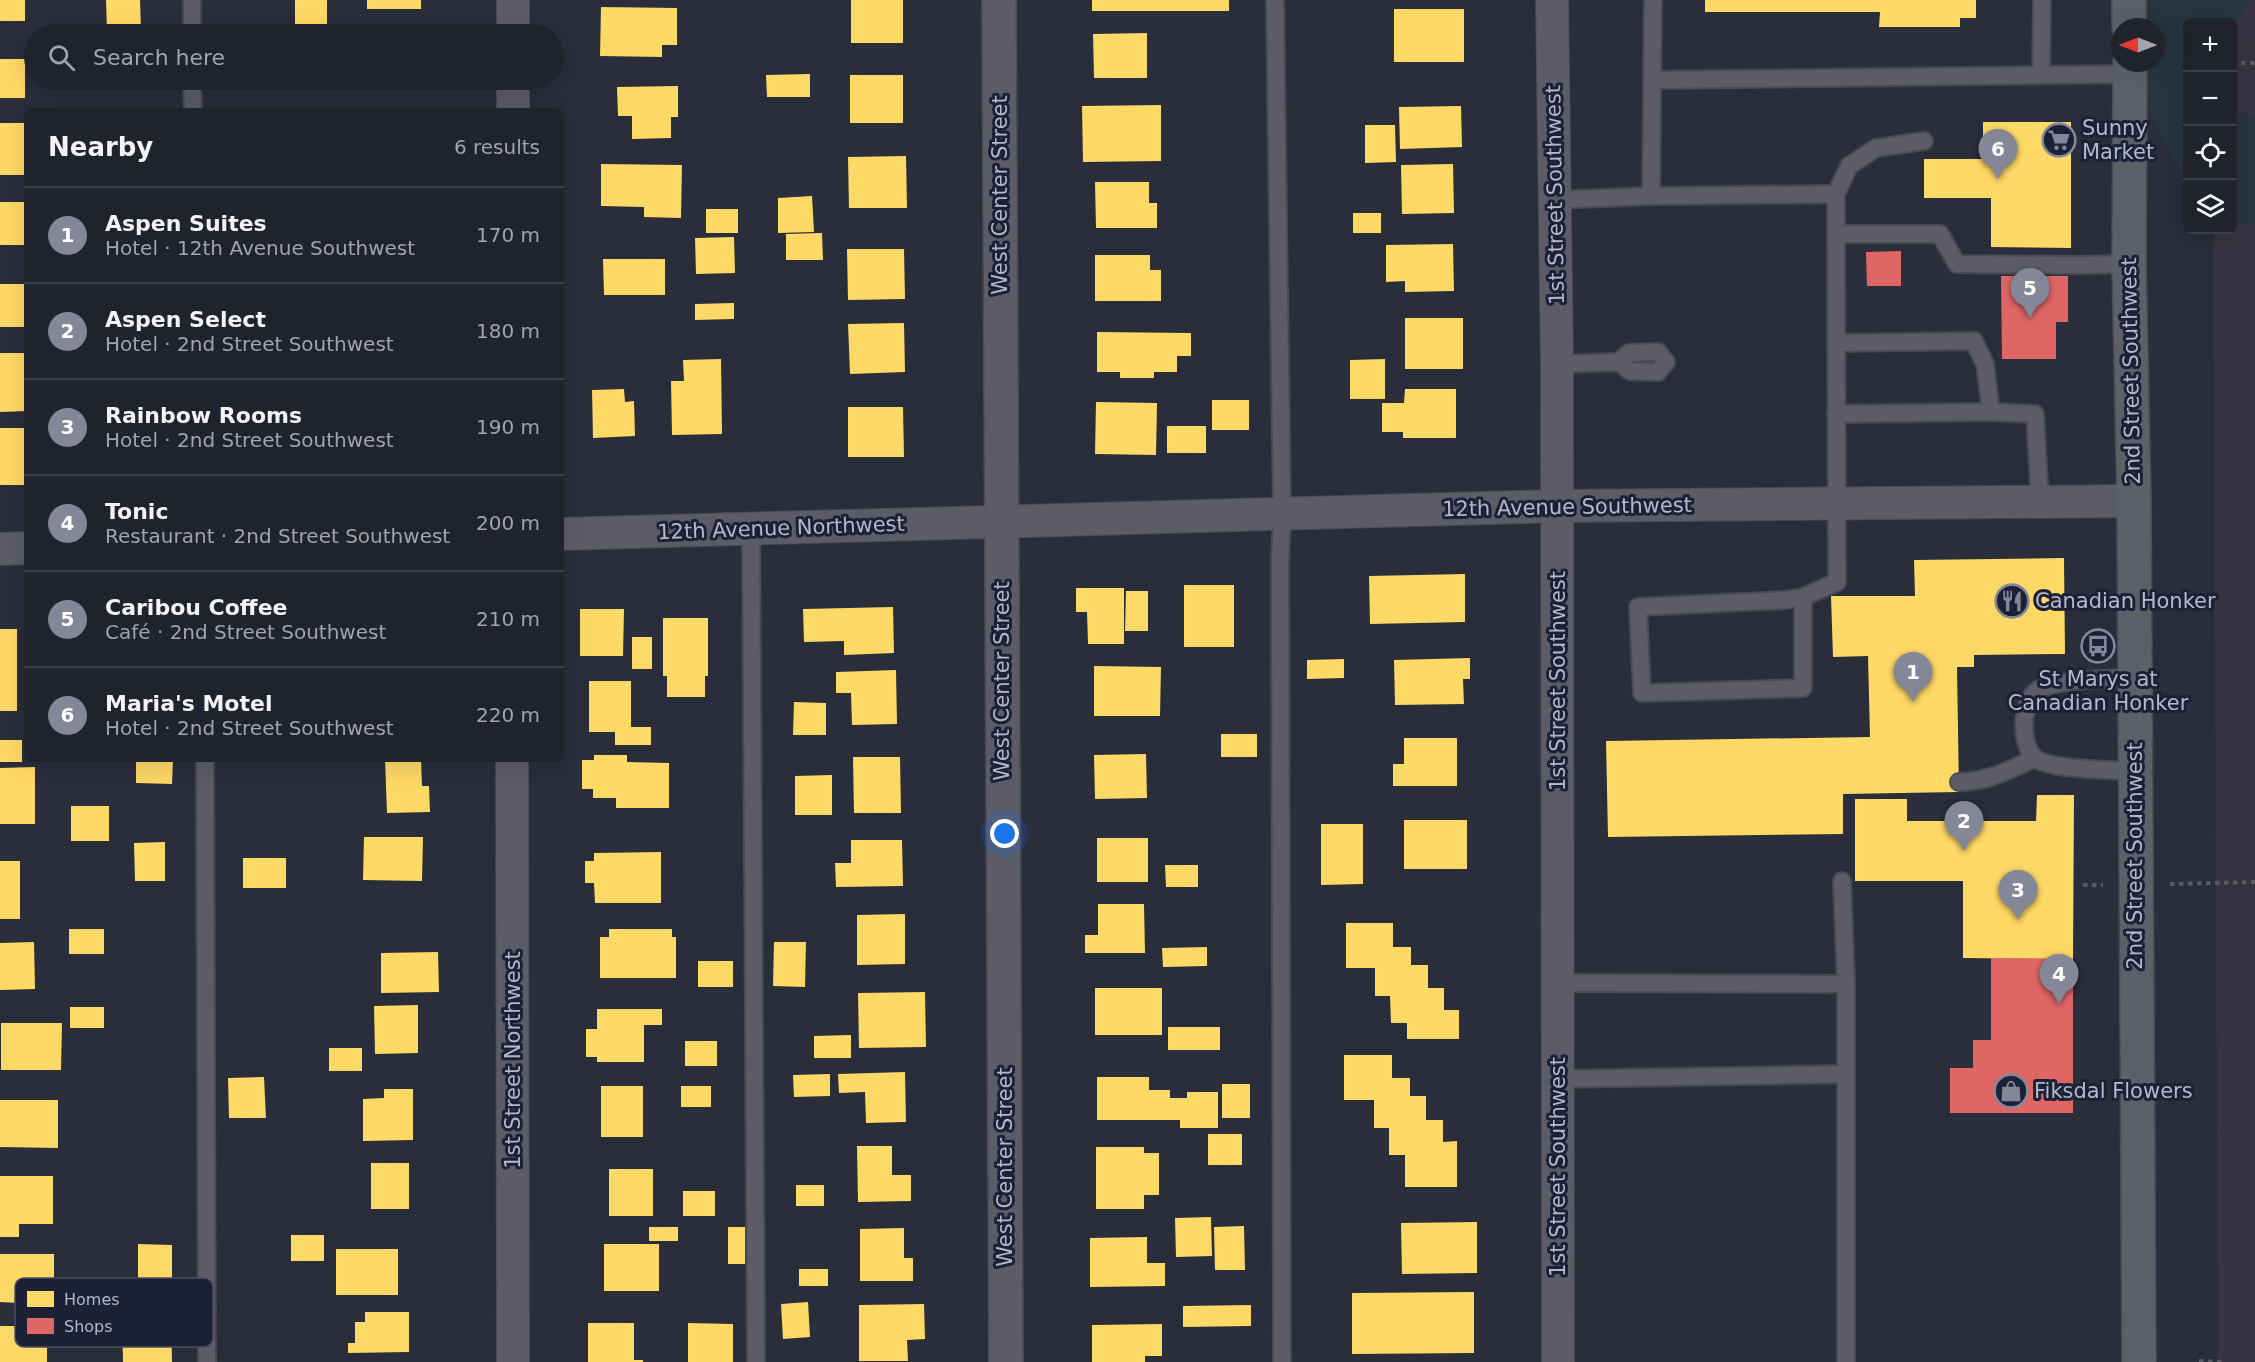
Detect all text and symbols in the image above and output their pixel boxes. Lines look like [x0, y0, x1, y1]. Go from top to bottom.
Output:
north arrow [2111, 18, 2165, 72]
map controls [2183, 18, 2237, 234]
button: + [2183, 18, 2237, 72]
search box [24, 24, 564, 90]
icon: search [45, 41, 78, 74]
text: Search here [93, 45, 225, 70]
button: − [2183, 72, 2237, 126]
street label: 1st Street Southwest [1541, 85, 1569, 305]
street label: West Center Street [988, 95, 1012, 295]
place label: Sunny Market [2082, 116, 2154, 164]
supermarket icon: Sunny Market [2041, 122, 2077, 158]
button: locate [2183, 126, 2237, 180]
pin: 6 [1978, 130, 2018, 179]
text: Nearby [48, 132, 153, 162]
text: 6 results [454, 135, 540, 159]
button: layers [2183, 180, 2237, 234]
text: Aspen Suites [105, 211, 267, 236]
text: 1 [61, 223, 74, 247]
text: 170 m [476, 223, 540, 247]
text: Hotel · 12th Avenue Southwest [105, 236, 415, 260]
street label: 2nd Street Southwest [2117, 257, 2145, 485]
pin: 5 [2010, 268, 2050, 318]
text: Aspen Select [105, 307, 266, 332]
text: 2 [61, 319, 74, 343]
text: 180 m [476, 319, 540, 343]
text: Hotel · 2nd Street Southwest [105, 332, 394, 356]
text: Rainbow Rooms [105, 403, 302, 428]
text: 3 [61, 415, 74, 439]
text: 190 m [476, 415, 540, 439]
text: Hotel · 2nd Street Southwest [105, 428, 394, 452]
street label: 12th Avenue Southwest [1442, 493, 1692, 521]
text: Tonic [105, 499, 168, 524]
text: 4 [61, 511, 74, 535]
text: 200 m [476, 511, 540, 535]
street label: 12th Avenue Northwest [657, 512, 905, 544]
text: Restaurant · 2nd Street Southwest [105, 524, 450, 548]
street label: 1st Street Southwest [1546, 571, 1570, 791]
street label: West Center Street [990, 581, 1014, 781]
restaurant icon: Canadian Honker [1994, 583, 2030, 619]
place label: Canadian Honker [2035, 589, 2216, 613]
text: Caribou Coffee [105, 595, 288, 620]
text: 5 [61, 607, 74, 631]
text: 210 m [476, 607, 540, 631]
text: Café · 2nd Street Southwest [105, 620, 386, 644]
bus stop icon: St Marys at Canadian Honker [2080, 628, 2116, 664]
pin: 1 [1894, 652, 1932, 702]
place label: St Marys at Canadian Honker [2008, 667, 2189, 715]
text: Maria's Motel [105, 691, 272, 716]
text: 6 [61, 703, 74, 727]
text: 220 m [476, 703, 540, 727]
text: Hotel · 2nd Street Southwest [105, 716, 394, 740]
street label: 2nd Street Southwest [2123, 742, 2147, 970]
pin: 2 [1944, 802, 1984, 851]
your location [990, 819, 1019, 848]
pin: 3 [1998, 870, 2038, 920]
street label: 1st Street Northwest [501, 951, 525, 1169]
pin: 4 [2040, 954, 2078, 1004]
street label: 1st Street Southwest [1546, 1057, 1570, 1277]
street label: West Center Street [993, 1067, 1017, 1267]
shop icon: Fiksdal Flowers [1993, 1073, 2029, 1109]
place label: Fiksdal Flowers [2034, 1079, 2193, 1103]
legend [15, 1278, 213, 1347]
text: Homes [64, 1290, 120, 1309]
text: Shops [64, 1317, 113, 1336]

